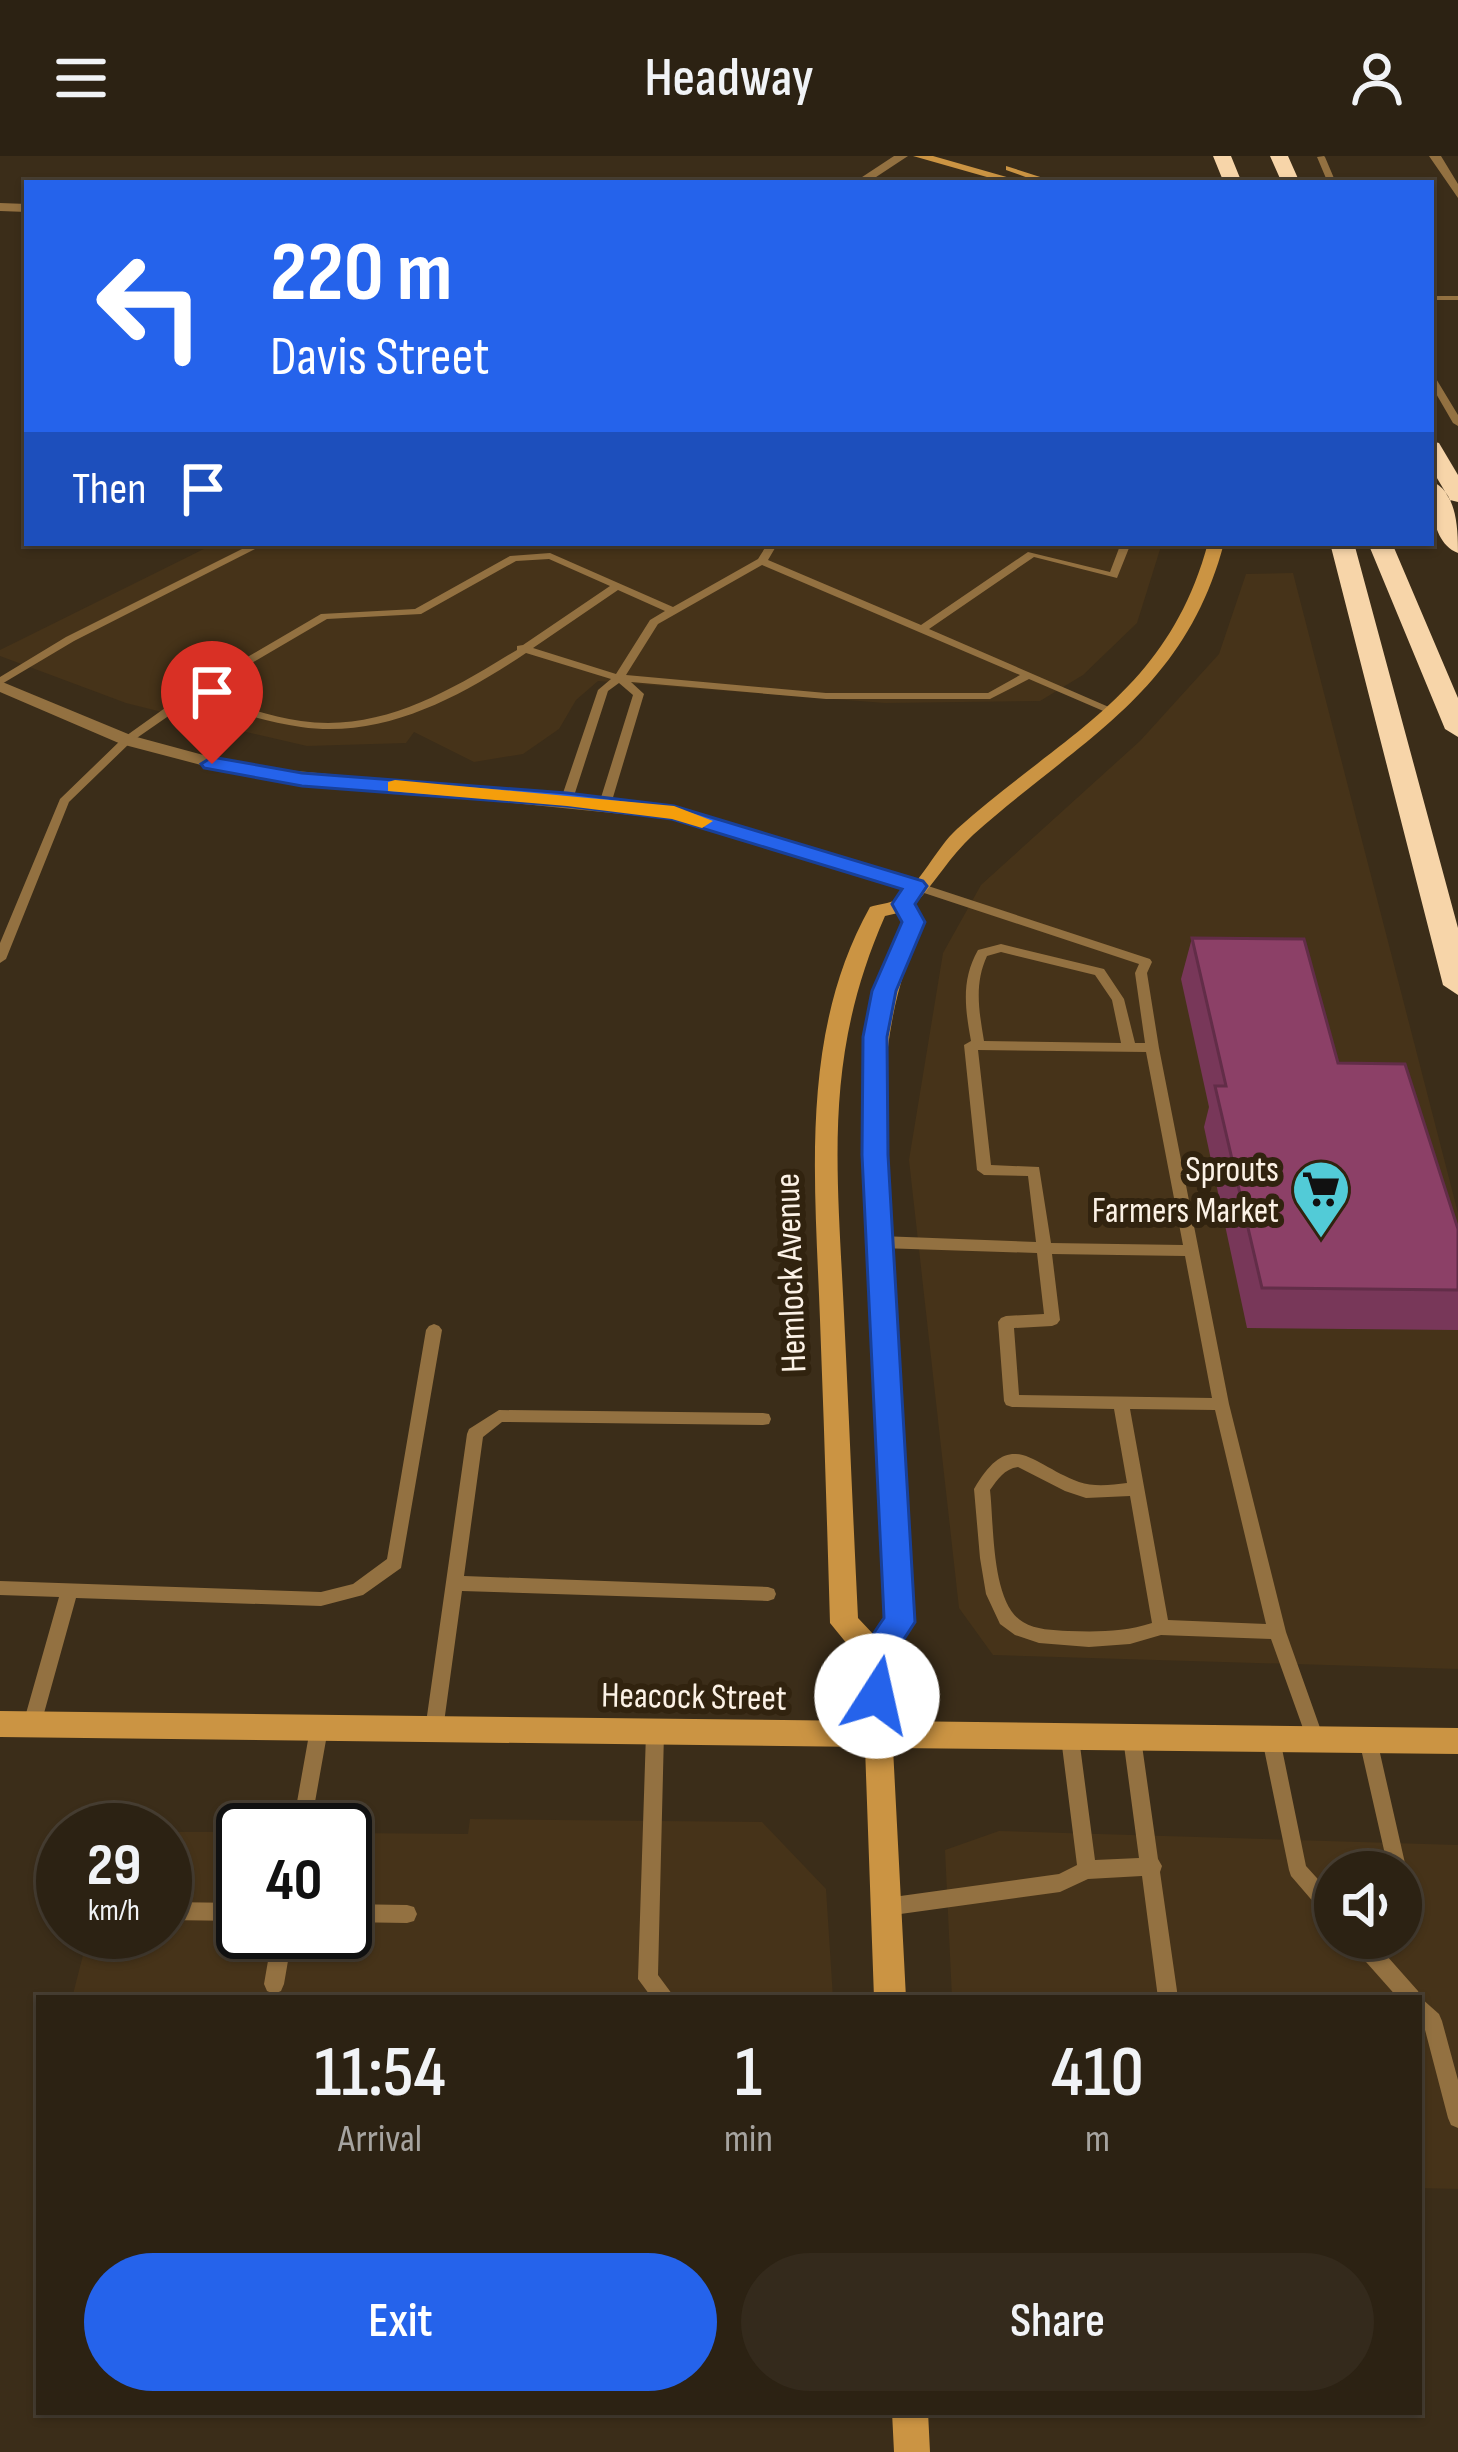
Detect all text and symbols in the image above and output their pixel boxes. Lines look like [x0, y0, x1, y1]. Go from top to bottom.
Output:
icon: menu [48, 45, 114, 111]
icon: person [1344, 45, 1410, 111]
text: Headway [644, 46, 814, 111]
text: 220 m [270, 223, 452, 324]
icon: left [72, 228, 228, 384]
text: Davis Street [270, 325, 489, 390]
icon: arrive [170, 456, 236, 522]
text: Then [72, 462, 146, 517]
pin [161, 641, 263, 764]
icon: arrive [179, 659, 245, 725]
place label: Sprouts Farmers Market [1092, 1149, 1279, 1233]
supermarket icon: Sprouts Farmers Market [1290, 1158, 1352, 1240]
street label: Hemlock Avenue [767, 1173, 816, 1373]
position arrow [814, 1633, 940, 1759]
street label: Heacock Street [601, 1674, 787, 1721]
speed limit sign: 40 [216, 1803, 372, 1959]
text: 29 [87, 1830, 141, 1902]
map controls [1314, 1851, 1422, 1959]
button: sound [1314, 1851, 1422, 1959]
text: km/h [88, 1893, 140, 1929]
text: 11:54 [314, 2030, 446, 2117]
text: 1 [735, 2030, 762, 2117]
text: 410 [1051, 2030, 1144, 2117]
text: Arrival [338, 2116, 422, 2163]
text: min [724, 2116, 773, 2163]
text: m [1085, 2116, 1110, 2163]
button: Exit [84, 2253, 717, 2391]
button: Share [741, 2253, 1374, 2391]

